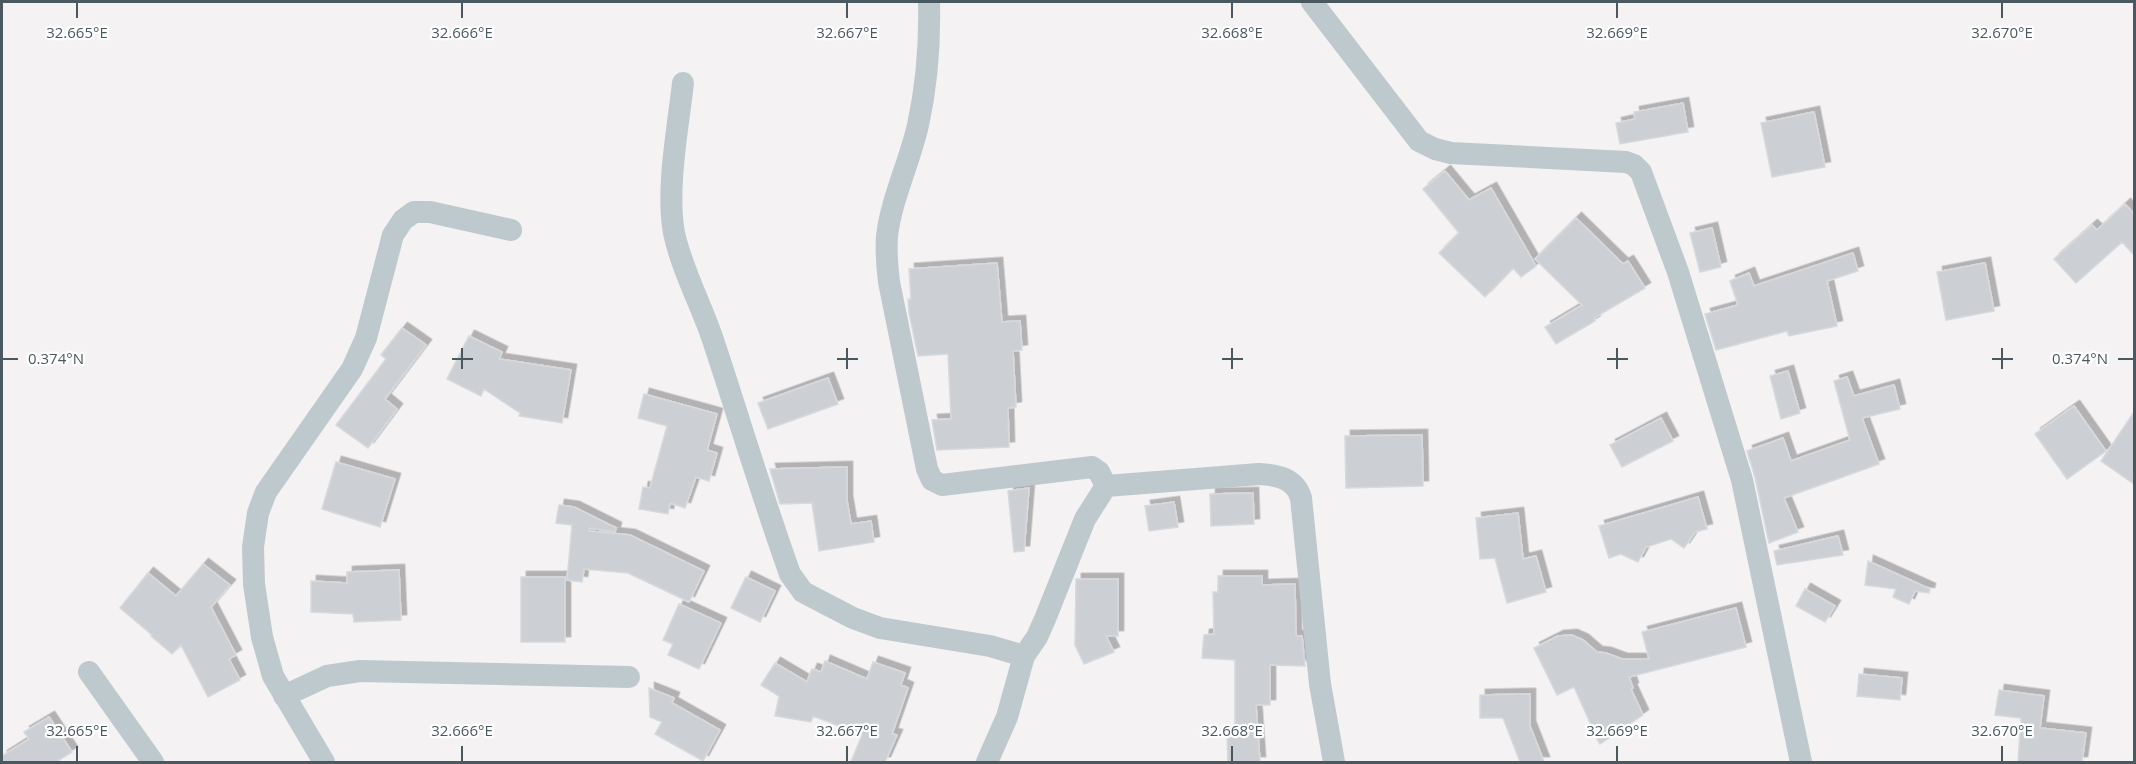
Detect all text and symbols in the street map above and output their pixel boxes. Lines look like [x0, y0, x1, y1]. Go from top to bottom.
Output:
text: 32.665°E [46, 22, 108, 42]
text: 32.666°E [431, 22, 493, 42]
text: 32.667°E [816, 22, 878, 42]
text: 32.668°E [1201, 22, 1263, 42]
text: 32.669°E [1586, 22, 1648, 42]
text: 32.670°E [1971, 22, 2033, 42]
text: 0.374°N [28, 348, 84, 368]
text: 0.374°N [2052, 348, 2108, 368]
text: 32.665°E [46, 720, 108, 740]
text: 32.666°E [431, 720, 493, 740]
text: 32.667°E [816, 720, 878, 740]
text: 32.668°E [1201, 720, 1263, 740]
text: 32.669°E [1586, 720, 1648, 740]
text: 32.670°E [1971, 720, 2033, 740]

